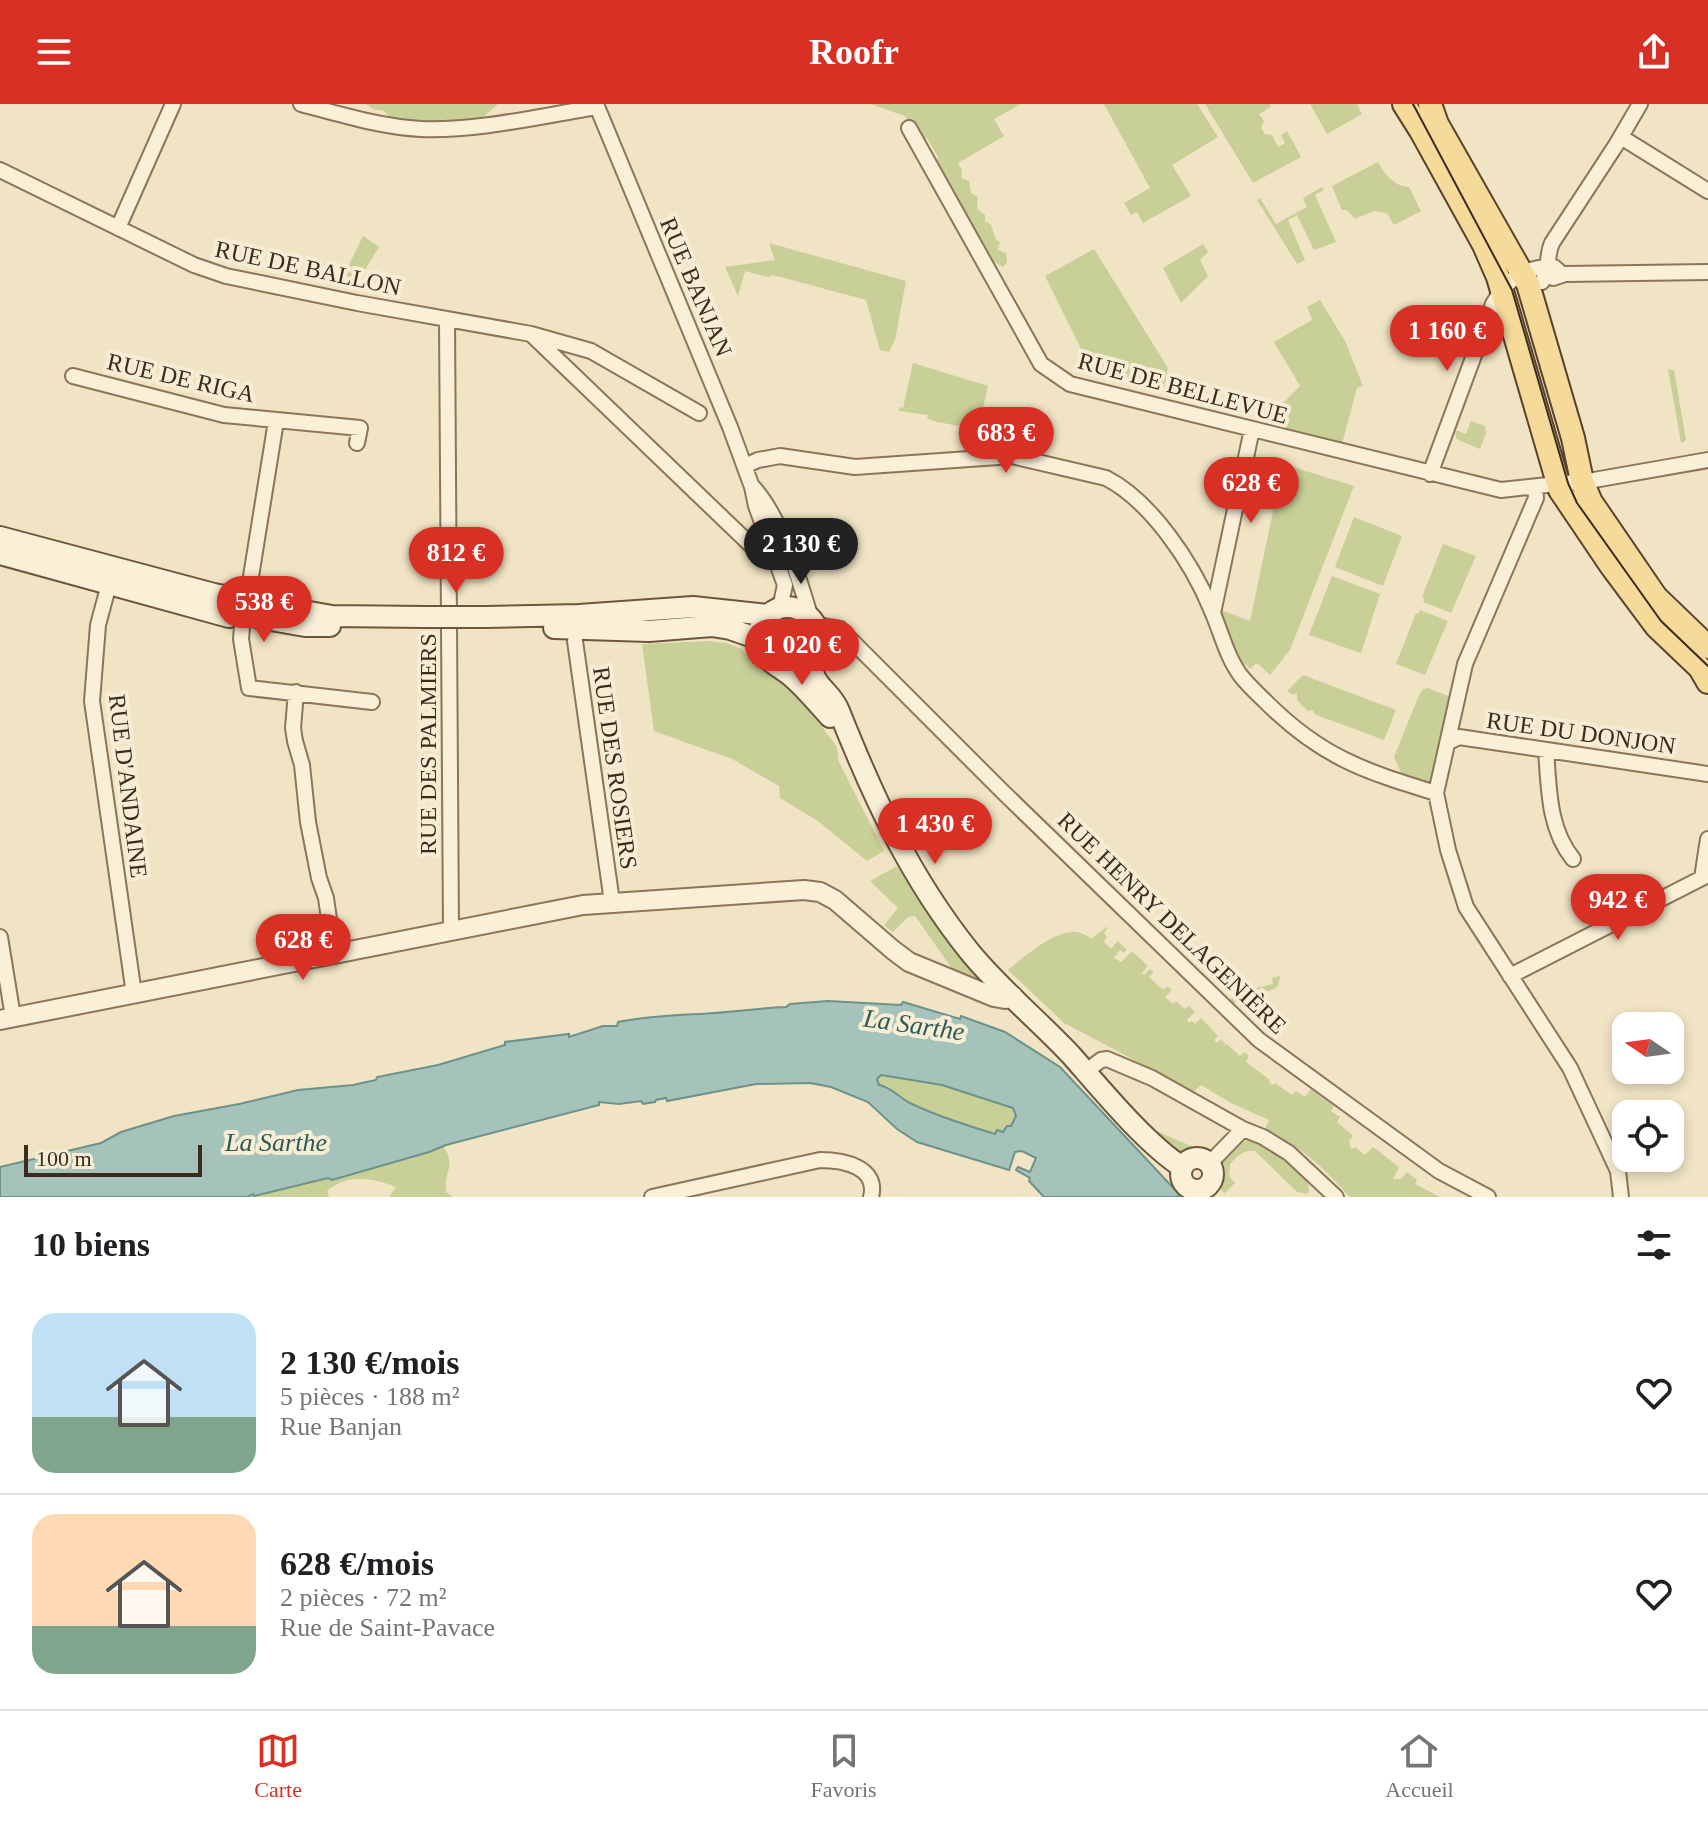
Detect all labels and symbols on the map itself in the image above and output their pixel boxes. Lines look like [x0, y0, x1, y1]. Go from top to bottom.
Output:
street label: RUE BANJAN [655, 213, 737, 361]
street label: RUE DE BALLON [213, 236, 403, 300]
pin: 1 160 € [1373, 305, 1521, 373]
street label: RUE DE BELLEVUE [1075, 347, 1291, 429]
street label: RUE DE RIGA [105, 348, 258, 408]
pin: 683 € [950, 407, 1062, 475]
pin: 628 € [1195, 457, 1307, 525]
pin: 2 130 € [727, 518, 875, 586]
pin: 812 € [400, 527, 512, 595]
pin: 538 € [208, 576, 320, 644]
pin: 1 020 € [728, 619, 876, 687]
street label: RUE DES PALMIERS [415, 633, 441, 855]
street label: RUE DES ROSIERS [588, 665, 642, 871]
street label: RUE D'ANDAINE [104, 693, 152, 879]
street label: RUE DU DONJON [1485, 707, 1677, 759]
pin: 1 430 € [861, 798, 1009, 866]
street label: RUE HENRY DELAGENIÈRE [1053, 807, 1291, 1039]
pin: 942 € [1562, 874, 1674, 942]
pin: 628 € [247, 914, 359, 982]
water label: La Sarthe [861, 1003, 966, 1046]
north arrow [1612, 1012, 1684, 1084]
water label: La Sarthe [224, 1128, 327, 1157]
scale bar [24, 1141, 202, 1177]

